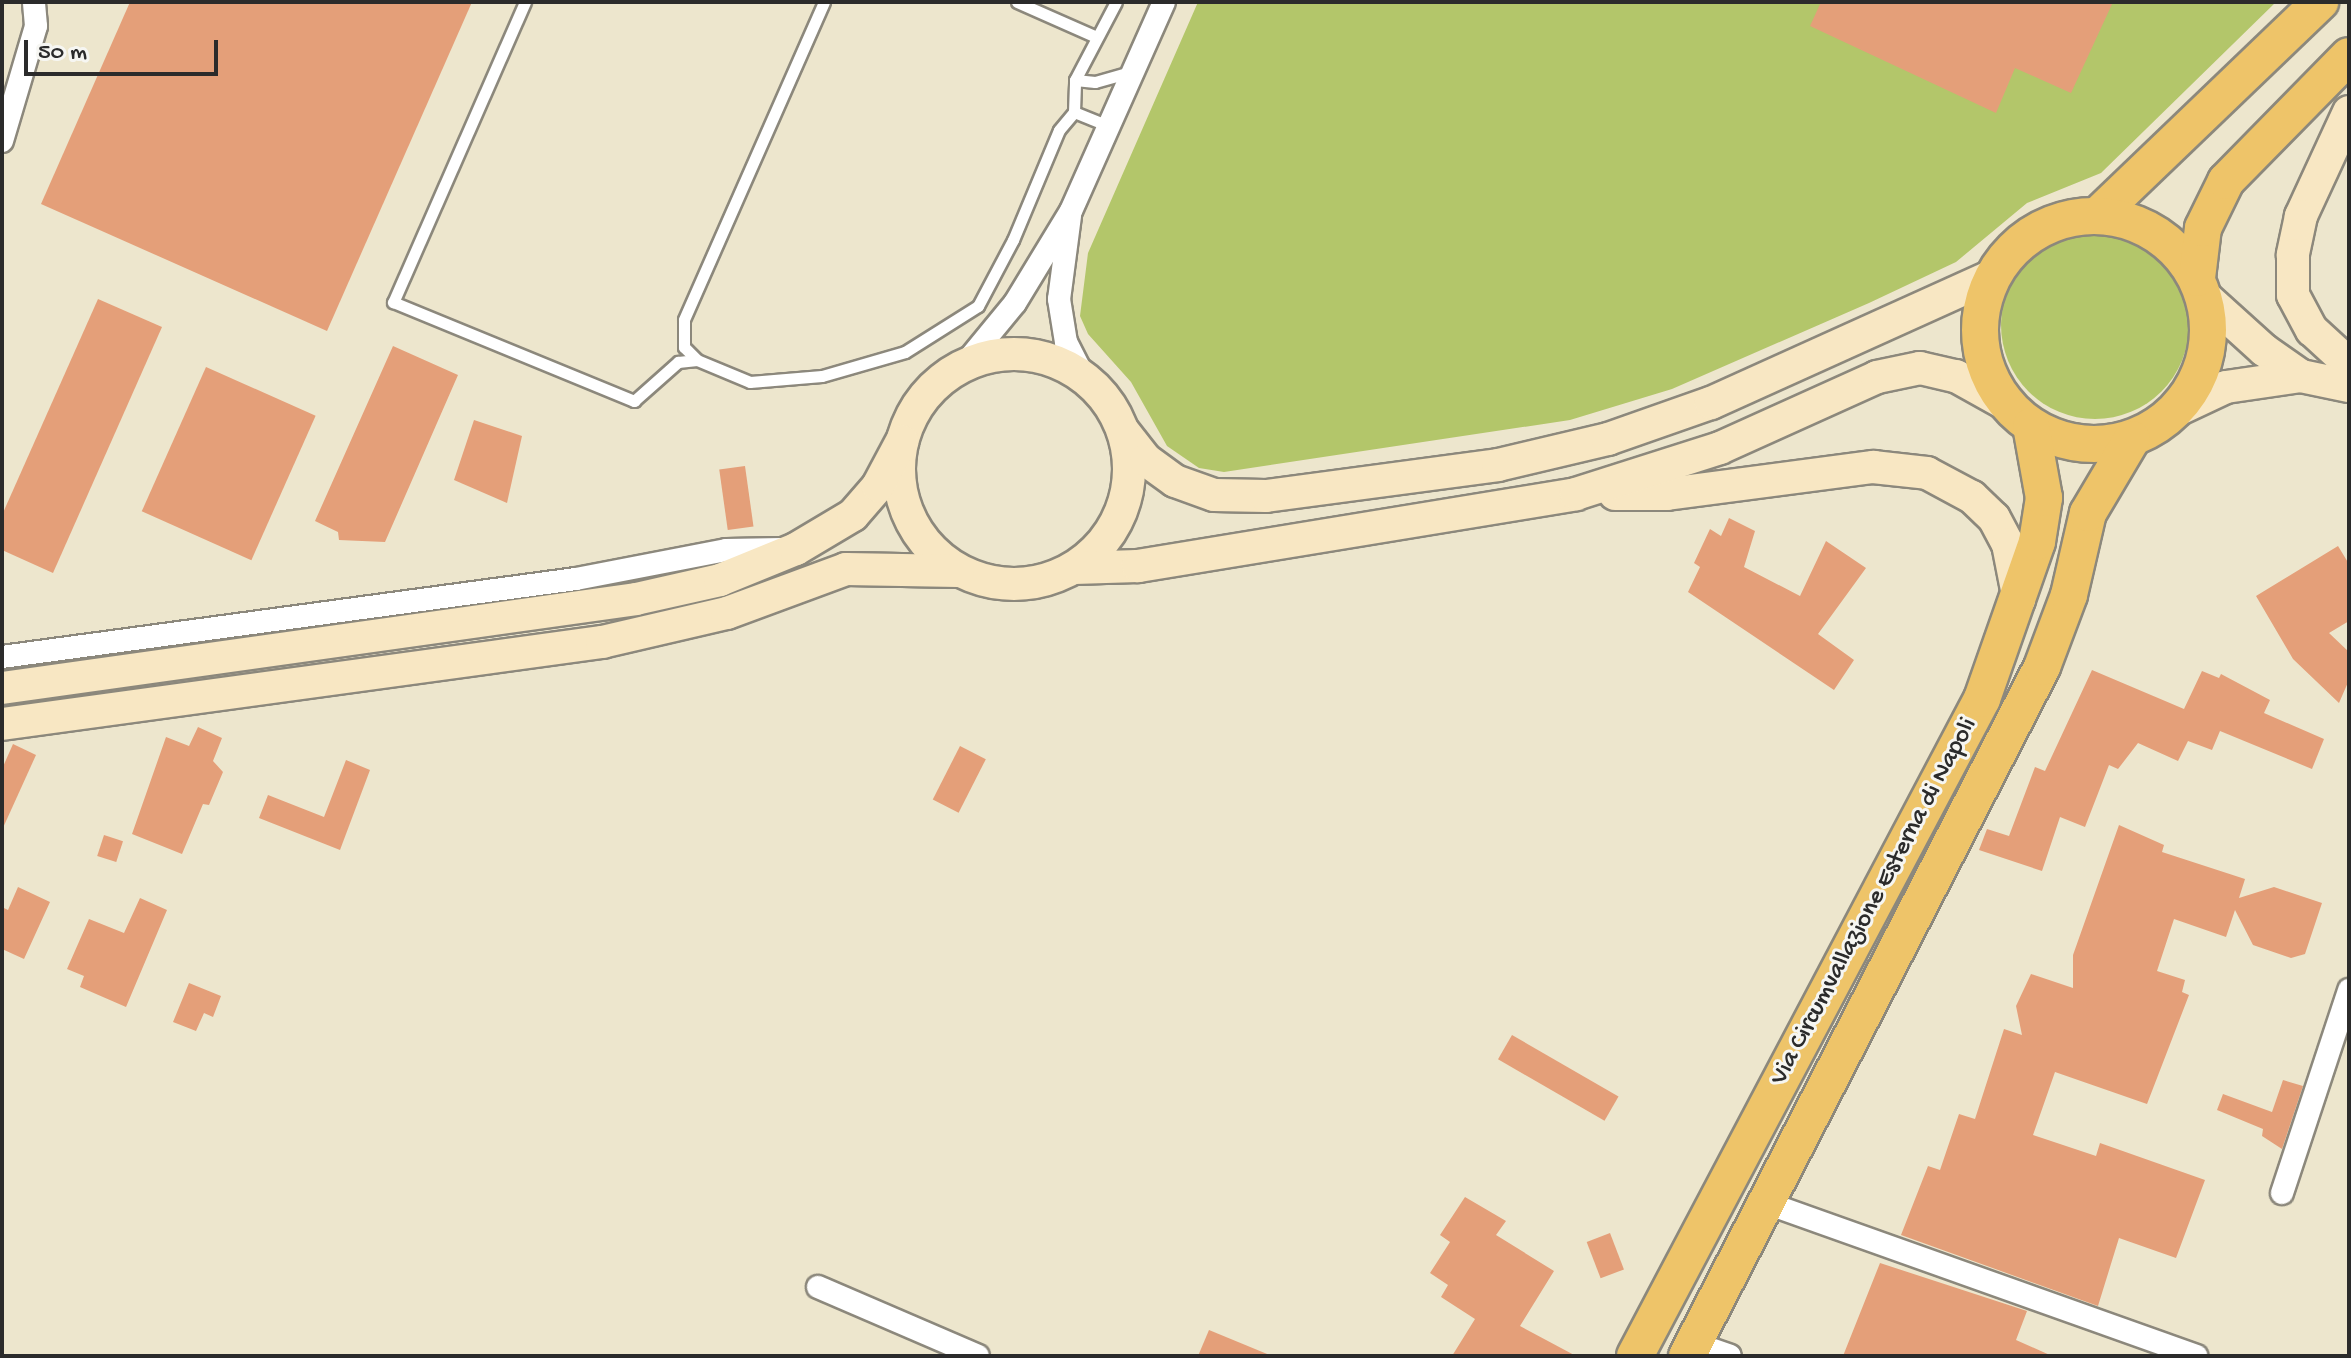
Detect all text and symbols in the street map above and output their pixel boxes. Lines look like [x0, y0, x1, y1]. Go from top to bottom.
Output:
scale bar [28, 24, 222, 74]
text: 50 m [38, 39, 87, 68]
street label: Via Circumvallazione Esterna di Napoli [1765, 713, 1985, 1091]

